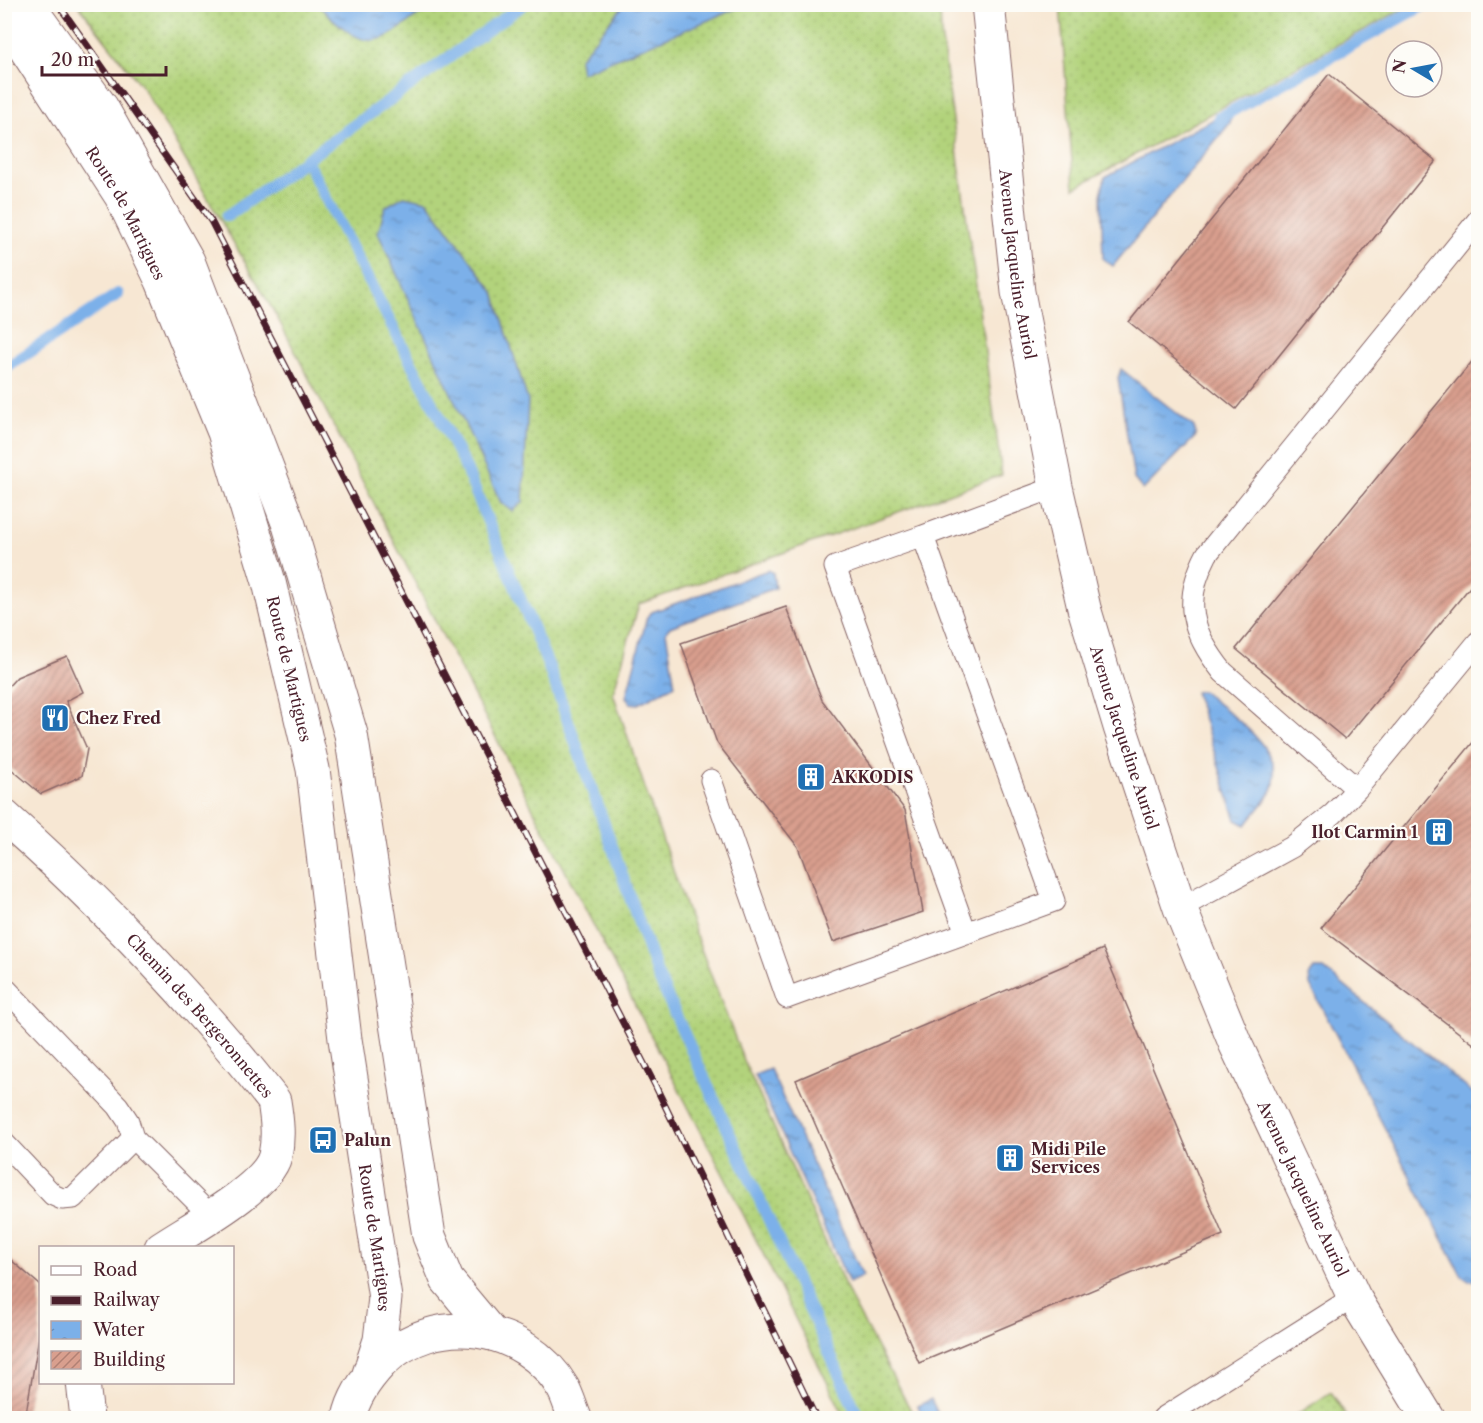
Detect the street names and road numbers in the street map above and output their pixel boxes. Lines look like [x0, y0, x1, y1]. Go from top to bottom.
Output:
street label: Route de Martigues [81, 143, 170, 283]
street label: Avenue Jacqueline Auriol [995, 167, 1041, 361]
street label: Route de Martigues [263, 594, 316, 744]
street label: Avenue Jacqueline Auriol [1086, 642, 1163, 832]
street label: Chemin des Bergeronnettes [122, 929, 278, 1102]
street label: Avenue Jacqueline Auriol [1253, 1097, 1353, 1280]
street label: Route de Martigues [354, 1163, 395, 1313]

